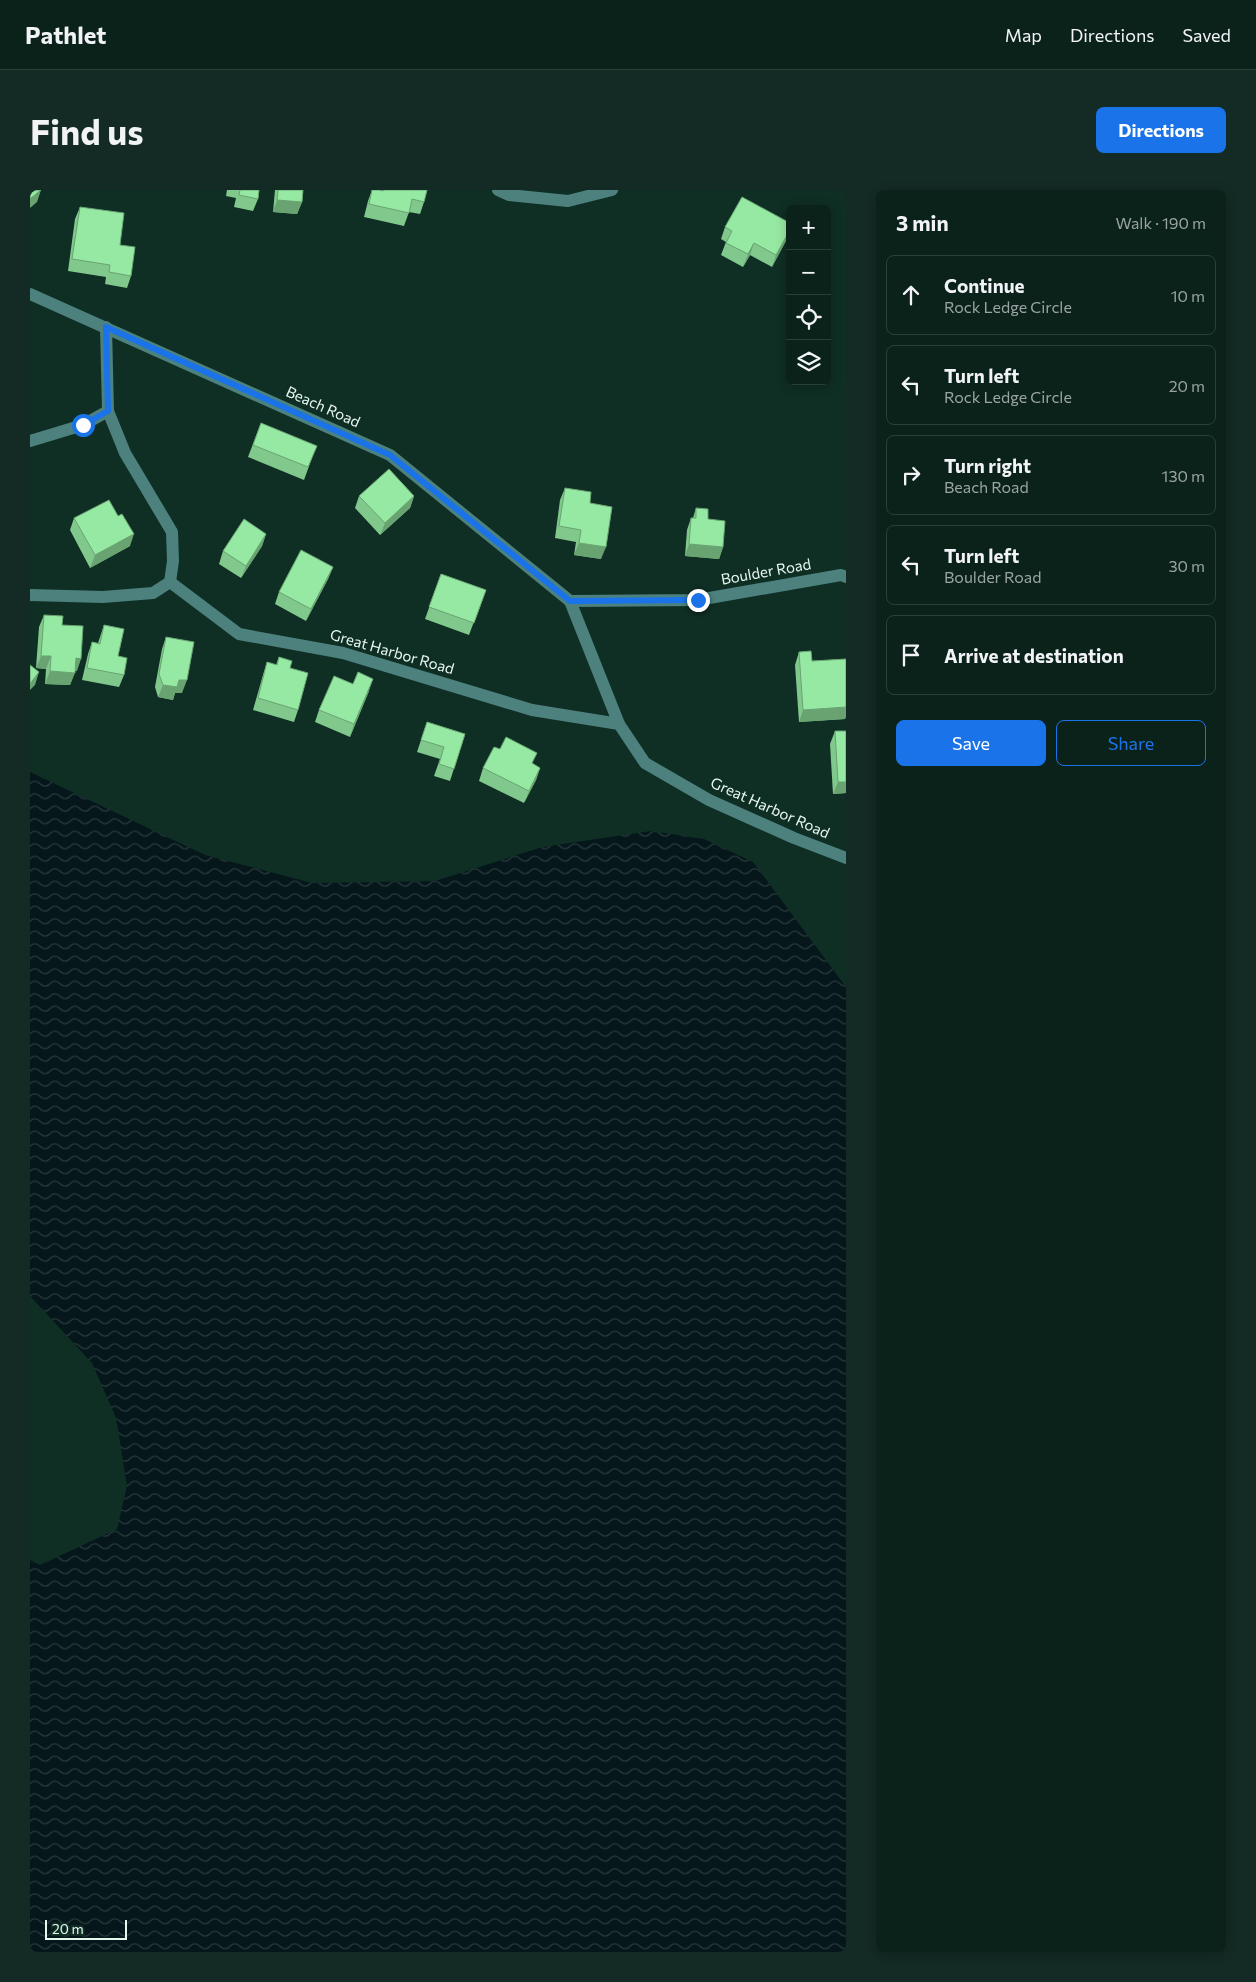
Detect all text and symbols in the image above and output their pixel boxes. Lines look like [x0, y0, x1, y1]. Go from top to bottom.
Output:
text: Pathlet [25, 20, 106, 49]
text: Map [1005, 24, 1042, 46]
text: Directions [1070, 24, 1154, 46]
text: Saved [1182, 24, 1231, 46]
button: Directions [1096, 107, 1226, 153]
text: Find us [30, 109, 144, 152]
map controls [786, 205, 831, 385]
button: + [786, 205, 831, 250]
text: 3 min [896, 210, 949, 235]
text: Walk · 190 m [1116, 213, 1206, 232]
button: − [786, 250, 831, 295]
text: Continue [944, 274, 1024, 297]
icon: ahead [897, 281, 925, 309]
text: 10 m [1171, 286, 1205, 305]
button: locate [786, 295, 831, 340]
text: Rock Ledge Circle [944, 297, 1072, 316]
button: layers [786, 340, 831, 385]
text: Turn left [944, 364, 1019, 387]
icon: left [897, 371, 925, 399]
text: 20 m [1169, 376, 1205, 395]
street label: Beach Road [283, 382, 363, 430]
text: Rock Ledge Circle [944, 387, 1072, 406]
route start [72, 414, 95, 437]
text: Turn right [944, 454, 1031, 477]
icon: right [897, 461, 925, 489]
text: 130 m [1162, 466, 1205, 485]
text: Beach Road [944, 477, 1029, 496]
text: Turn left [944, 544, 1019, 567]
icon: left [897, 551, 925, 579]
street label: Boulder Road [719, 554, 812, 588]
text: 30 m [1168, 556, 1205, 575]
text: Boulder Road [944, 567, 1041, 586]
route end [687, 589, 710, 612]
street label: Great Harbor Road [328, 625, 456, 677]
icon: arrive [897, 641, 925, 669]
text: Arrive at destination [944, 644, 1124, 667]
button: Save [896, 720, 1046, 766]
button: Share [1056, 720, 1206, 766]
street label: Great Harbor Road [708, 773, 833, 841]
scale bar [45, 1917, 128, 1940]
text: 20 m [52, 1920, 84, 1937]

